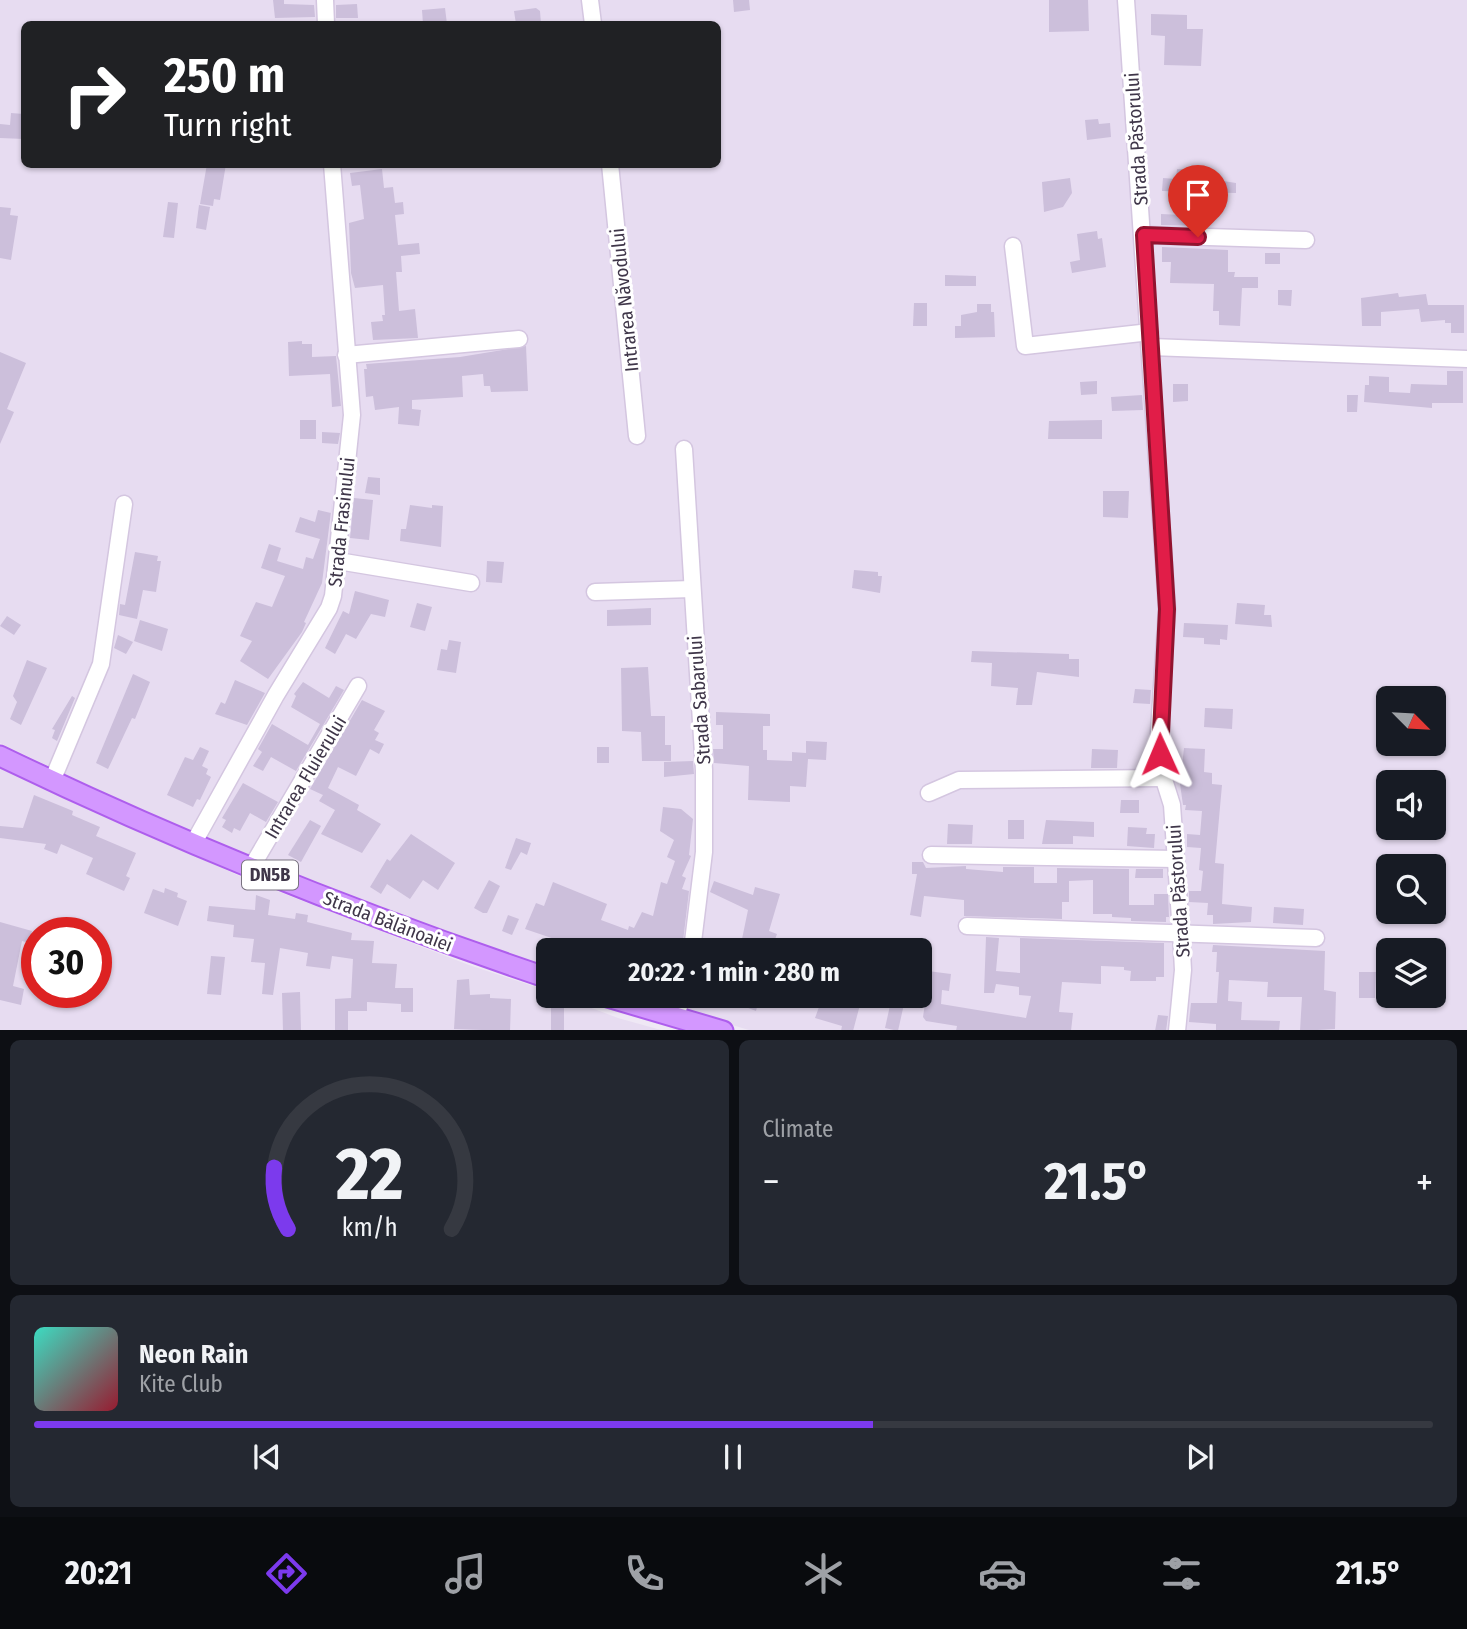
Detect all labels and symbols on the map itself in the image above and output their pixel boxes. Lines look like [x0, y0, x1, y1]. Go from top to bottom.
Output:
street label: Strada Păstorului [1120, 72, 1153, 206]
pin [1168, 165, 1228, 237]
street label: Intrarea Năvodului [606, 227, 643, 373]
street label: Strada Frasinului [323, 456, 360, 588]
street label: Strada Sabarului [684, 635, 715, 765]
north arrow [1376, 686, 1446, 756]
street label: Intrarea Fluierului [260, 712, 351, 843]
position arrow [1123, 717, 1197, 791]
street label: Strada Păstorului [1162, 824, 1195, 958]
road number: DN5B [242, 860, 298, 890]
street label: Strada Bălănoaiei [320, 886, 456, 957]
speed limit sign: 30 [21, 917, 112, 1008]

